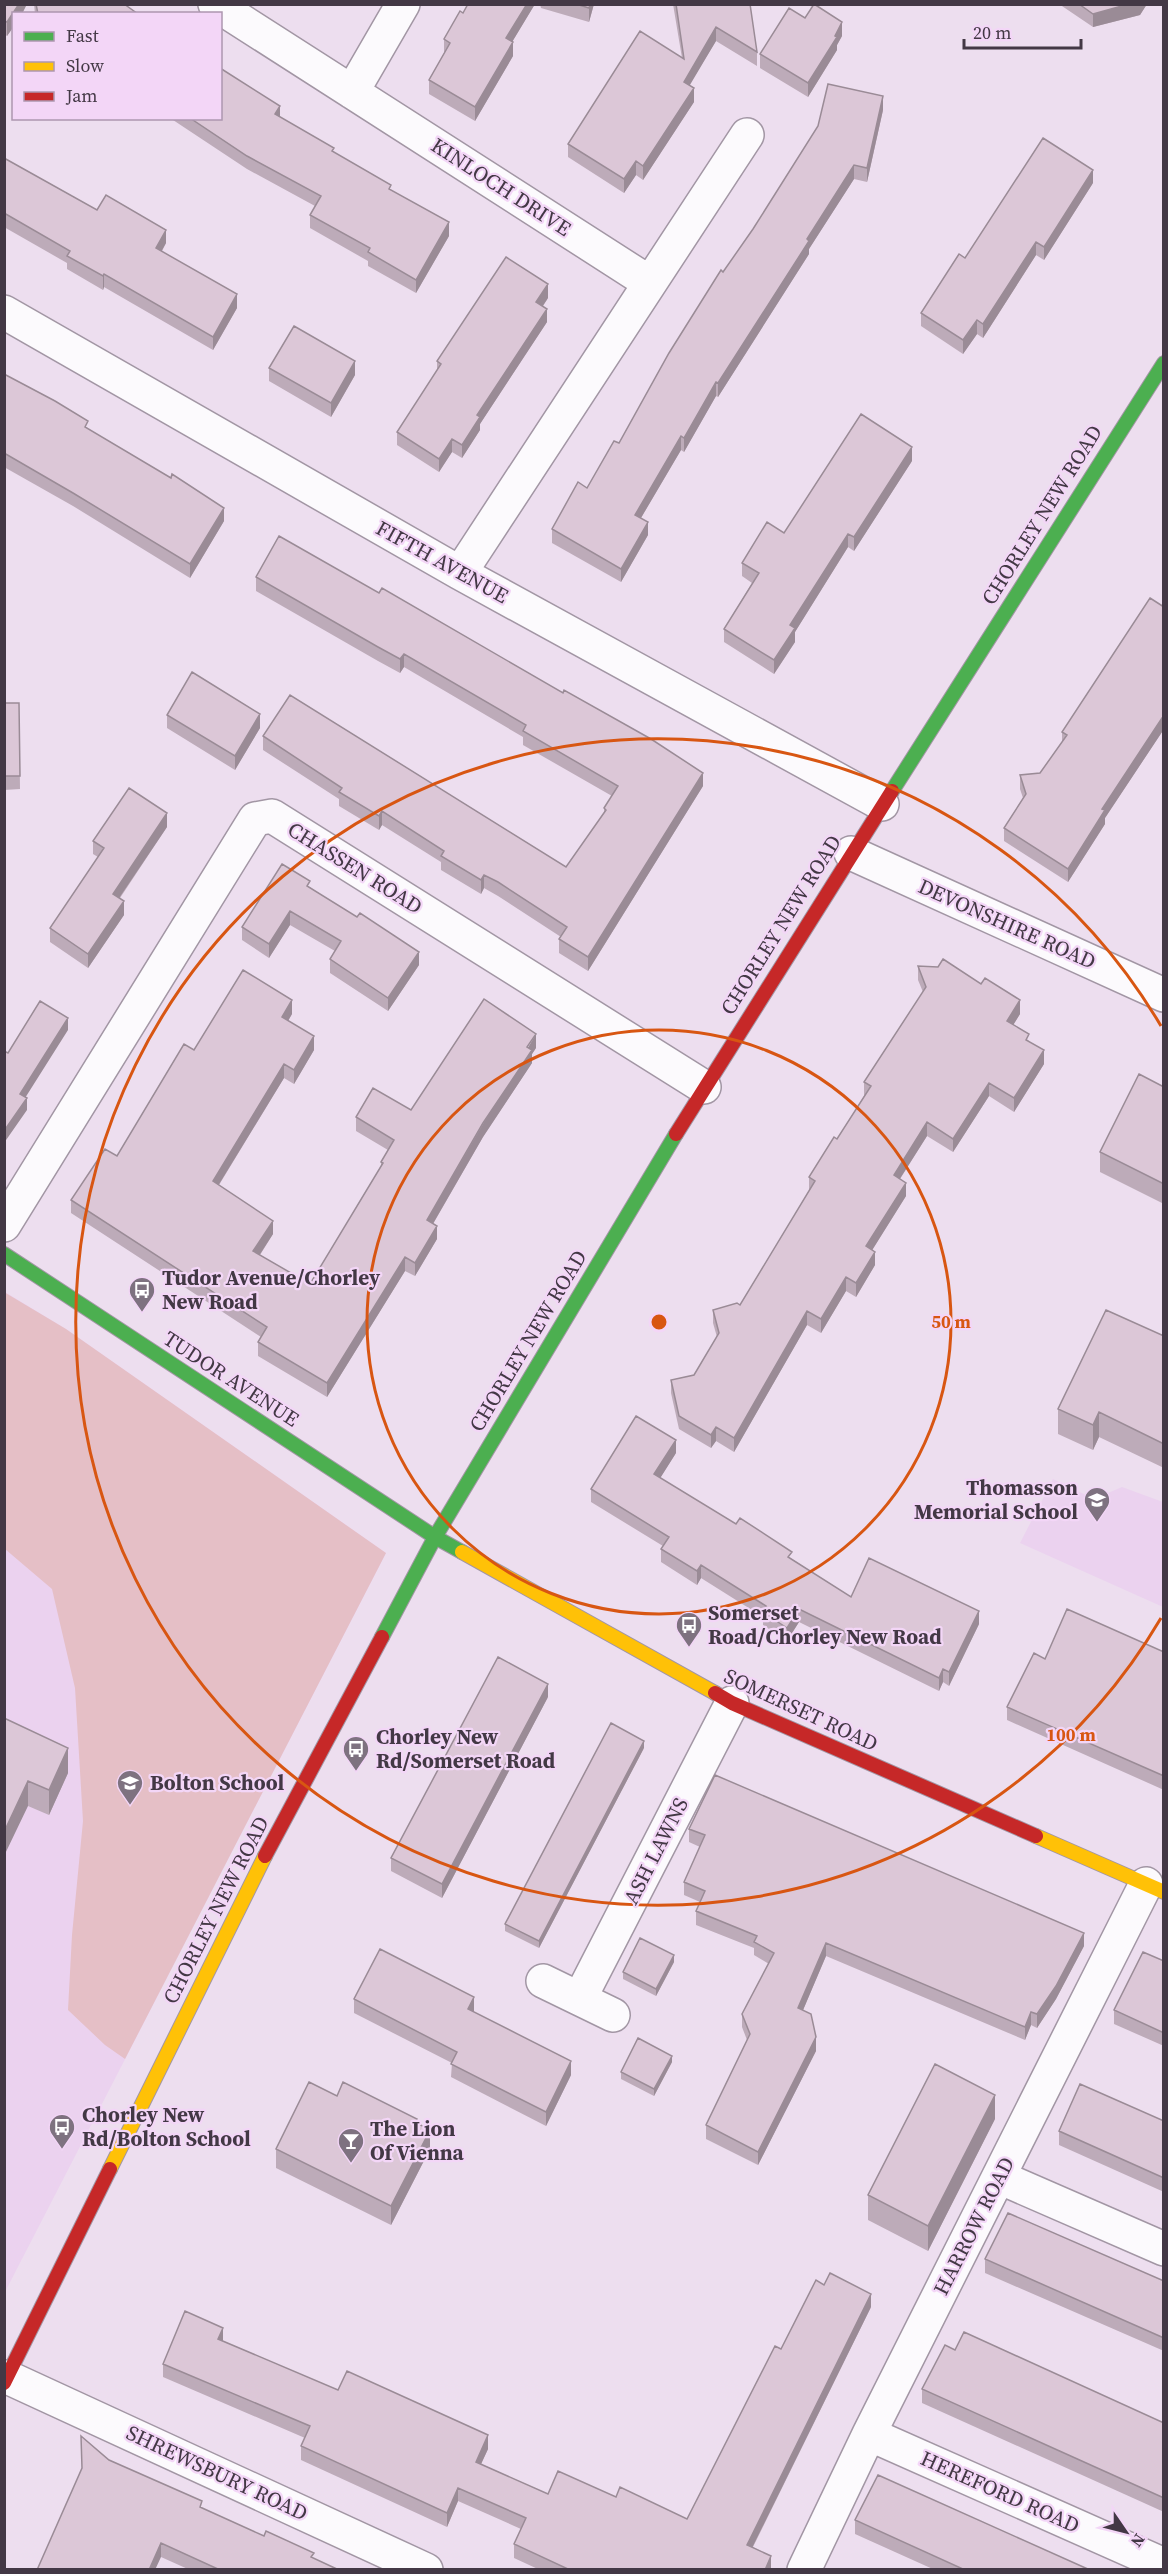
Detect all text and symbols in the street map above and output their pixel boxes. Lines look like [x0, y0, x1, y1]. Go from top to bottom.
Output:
legend [12, 12, 222, 120]
scale bar [964, 12, 1081, 50]
text: 20 m [973, 20, 1011, 45]
text: Fast [66, 23, 99, 48]
text: Slow [66, 53, 104, 78]
text: Jam [65, 83, 98, 108]
street label: KINLOCH DRIVE [426, 130, 577, 243]
street label: CHORLEY NEW ROAD [974, 419, 1109, 610]
street label: FIFTH AVENUE [371, 513, 514, 610]
street label: CHASSEN ROAD [282, 815, 428, 921]
street label: CHORLEY NEW ROAD [713, 829, 848, 1020]
street label: DEVONSHIRE ROAD [914, 871, 1101, 976]
street label: CHORLEY NEW ROAD [462, 1245, 593, 1437]
place label: Tudor Avenue/Chorley New Road [162, 1263, 381, 1316]
bus stop icon: Tudor Avenue/Chorley New Road [127, 1275, 157, 1313]
text: 50 m [931, 1309, 971, 1334]
centre of rings [649, 1312, 669, 1332]
street label: TUDOR AVENUE [158, 1324, 305, 1433]
place label: Thomasson Memorial School [914, 1473, 1078, 1526]
school or university icon: Thomasson Memorial School [1082, 1485, 1112, 1523]
place label: Somerset Road/Chorley New Road [708, 1598, 942, 1651]
bus stop icon: Somerset Road/Chorley New Road [674, 1610, 704, 1648]
street label: SOMERSET ROAD [720, 1661, 883, 1758]
place label: Chorley New Rd/Somerset Road [376, 1722, 556, 1775]
text: 100 m [1046, 1722, 1096, 1747]
bus stop icon: Chorley New Rd/Somerset Road [341, 1734, 371, 1772]
school or university icon: Bolton School [115, 1768, 145, 1806]
place label: Bolton School [150, 1768, 285, 1797]
street label: ASH LAWNS [616, 1792, 695, 1909]
street label: CHORLEY NEW ROAD [156, 1811, 275, 2009]
place label: Chorley New Rd/Bolton School [82, 2100, 251, 2153]
bus stop icon: Chorley New Rd/Bolton School [47, 2112, 77, 2150]
place label: The Lion Of Vienna [370, 2114, 465, 2167]
bar icon: The Lion Of Vienna [336, 2126, 366, 2164]
street label: HARROW ROAD [926, 2152, 1021, 2300]
street label: SHREWSBURY ROAD [122, 2418, 313, 2527]
street label: HEREFORD ROAD [916, 2443, 1084, 2540]
north arrow [1096, 2502, 1156, 2562]
text: N [1126, 2530, 1151, 2552]

